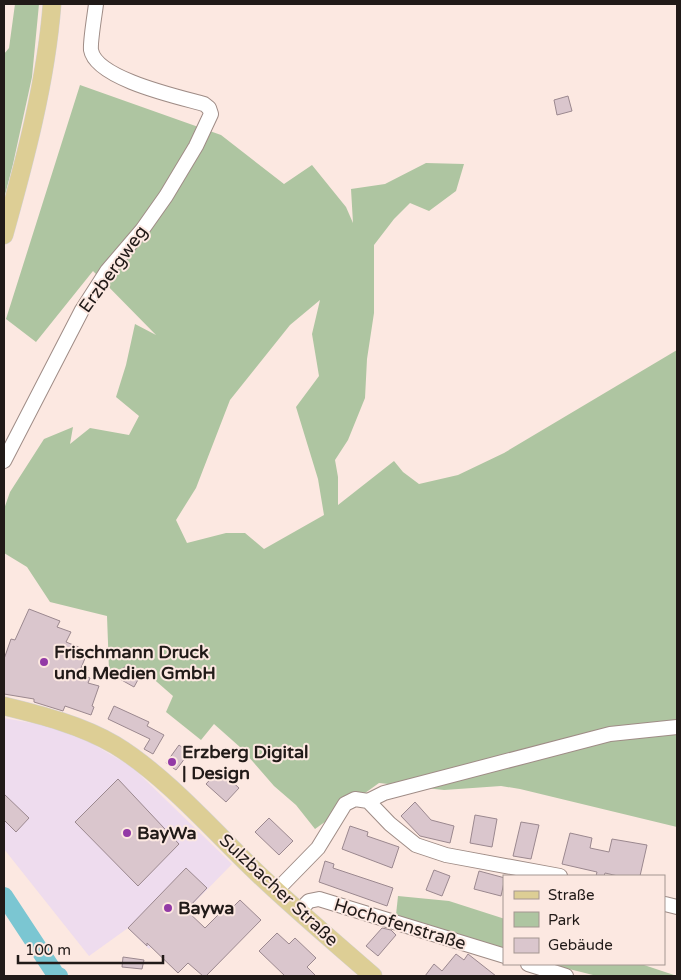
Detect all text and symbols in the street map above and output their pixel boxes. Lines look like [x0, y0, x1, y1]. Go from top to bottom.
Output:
street label: Erzbergweg [74, 221, 152, 317]
place label: Frischmann Druck und Medien GmbH [54, 641, 216, 684]
marker: Frischmann Druck und Medien GmbH [38, 656, 50, 668]
place label: Erzberg Digital | Design [182, 741, 309, 784]
marker: Erzberg Digital | Design [166, 756, 178, 768]
place label: BayWa [137, 822, 197, 844]
marker: BayWa [121, 827, 133, 839]
street label: Sulzbacher Straße [215, 829, 343, 951]
legend [503, 875, 666, 965]
text: Straße [548, 886, 594, 904]
street label: Hochofenstraße [331, 893, 469, 955]
place label: Baywa [178, 897, 234, 919]
marker: Baywa [162, 902, 174, 914]
text: Park [548, 911, 580, 929]
scale bar [18, 932, 162, 964]
text: Gebäude [548, 936, 613, 954]
text: 100 m [25, 941, 71, 959]

